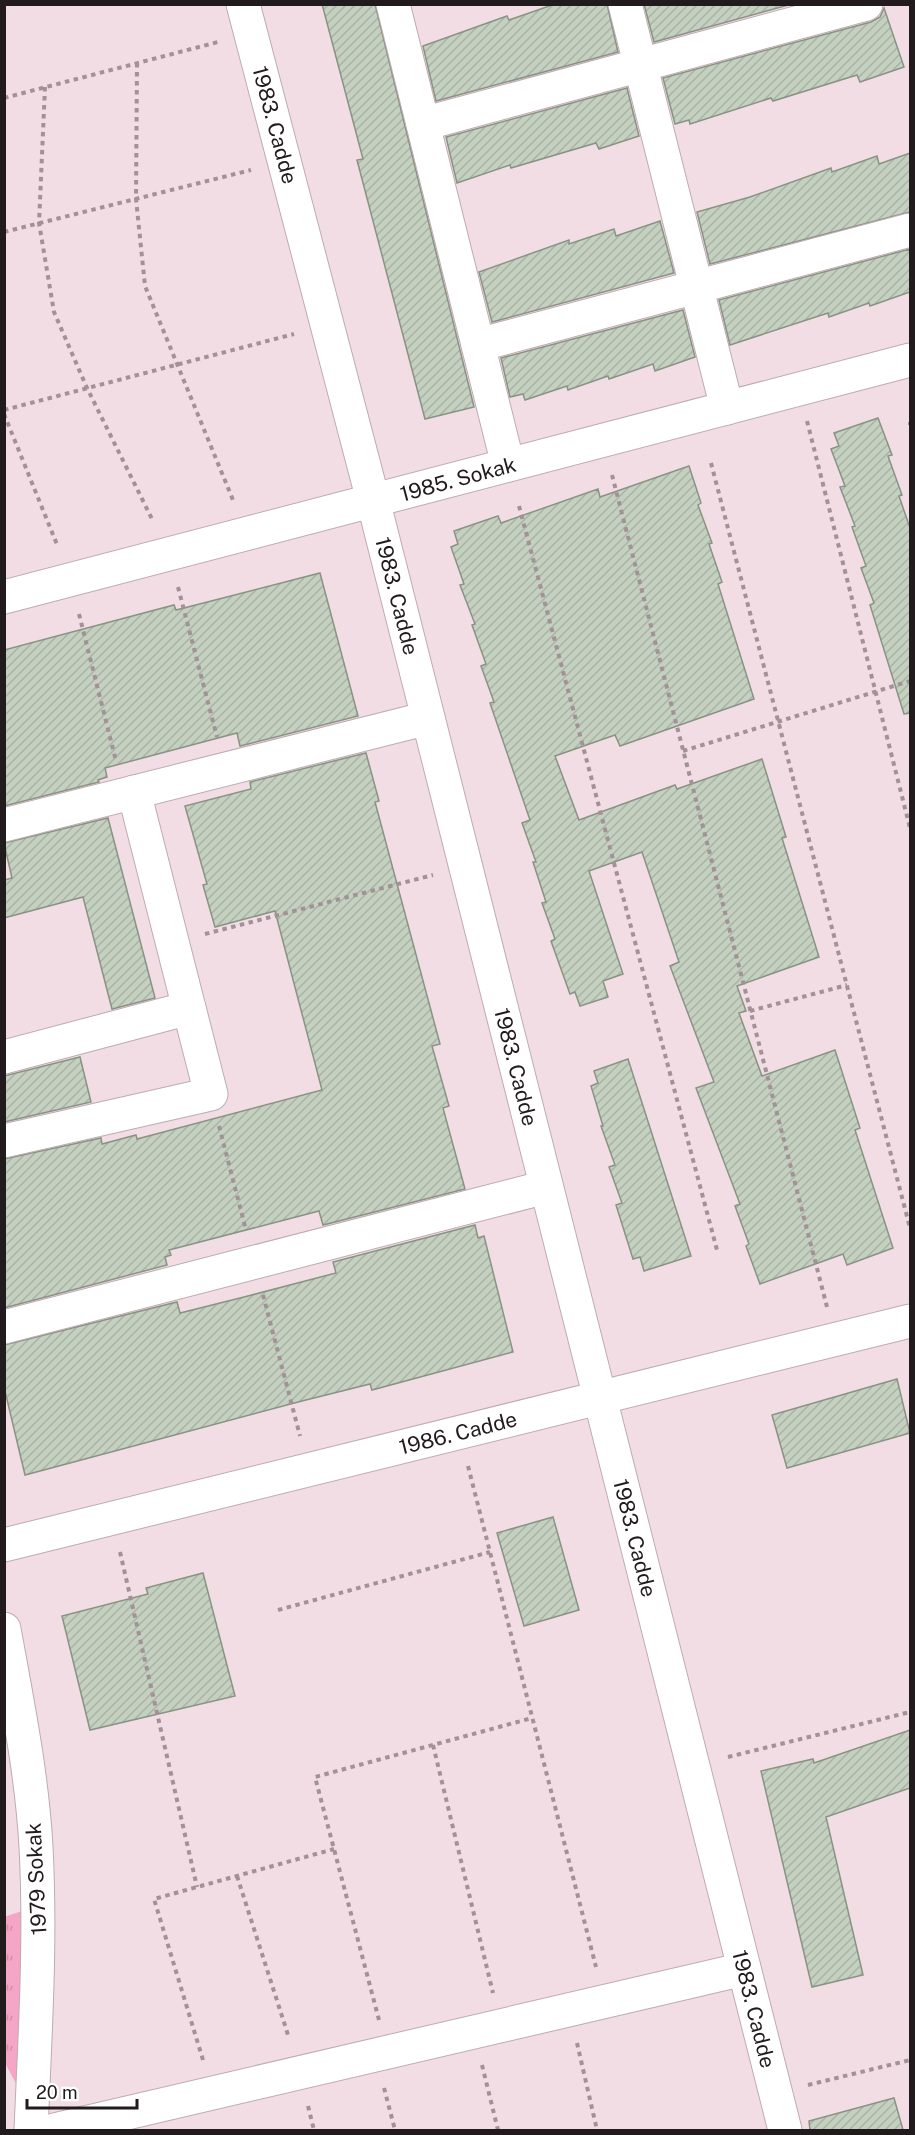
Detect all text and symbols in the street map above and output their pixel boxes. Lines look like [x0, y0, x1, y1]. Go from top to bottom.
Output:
street label: 1983. Cadde [247, 63, 303, 187]
street label: 1985. Sokak [397, 451, 519, 506]
street label: 1983. Cadde [370, 534, 424, 658]
street label: 1983. Cadde [489, 1005, 543, 1129]
street label: 1986. Cadde [396, 1406, 520, 1460]
street label: 1983. Cadde [608, 1476, 662, 1600]
street label: 1979 Sokak [21, 1822, 51, 1936]
street label: 1983. Cadde [727, 1947, 781, 2071]
scale bar [27, 2072, 136, 2110]
text: 20 m [36, 2082, 78, 2103]

